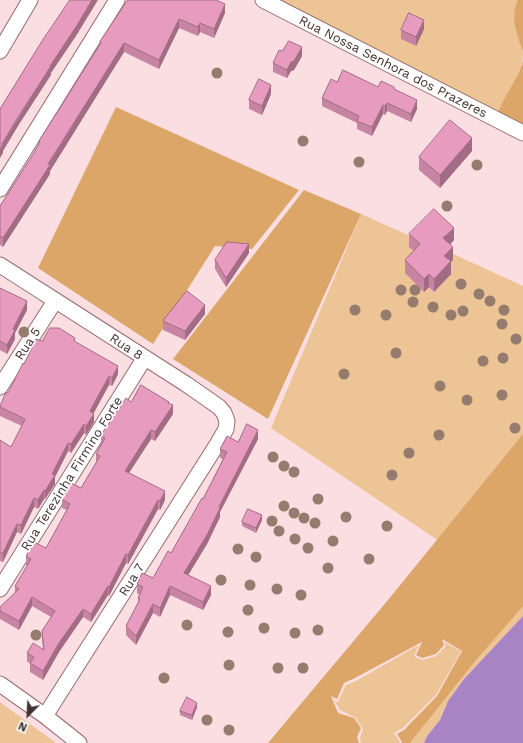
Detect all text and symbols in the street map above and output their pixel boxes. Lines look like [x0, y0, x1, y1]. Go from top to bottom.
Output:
street label: Rua Nossa Senhora dos Prazeres [296, 13, 490, 121]
street label: Rua 5 [12, 325, 44, 363]
street label: Rua 8 [107, 331, 145, 363]
street label: Rua Terezinha Firmino Forte [18, 394, 126, 554]
street label: Rua 7 [116, 561, 148, 599]
north arrow [8, 695, 48, 735]
text: N [17, 719, 29, 734]

